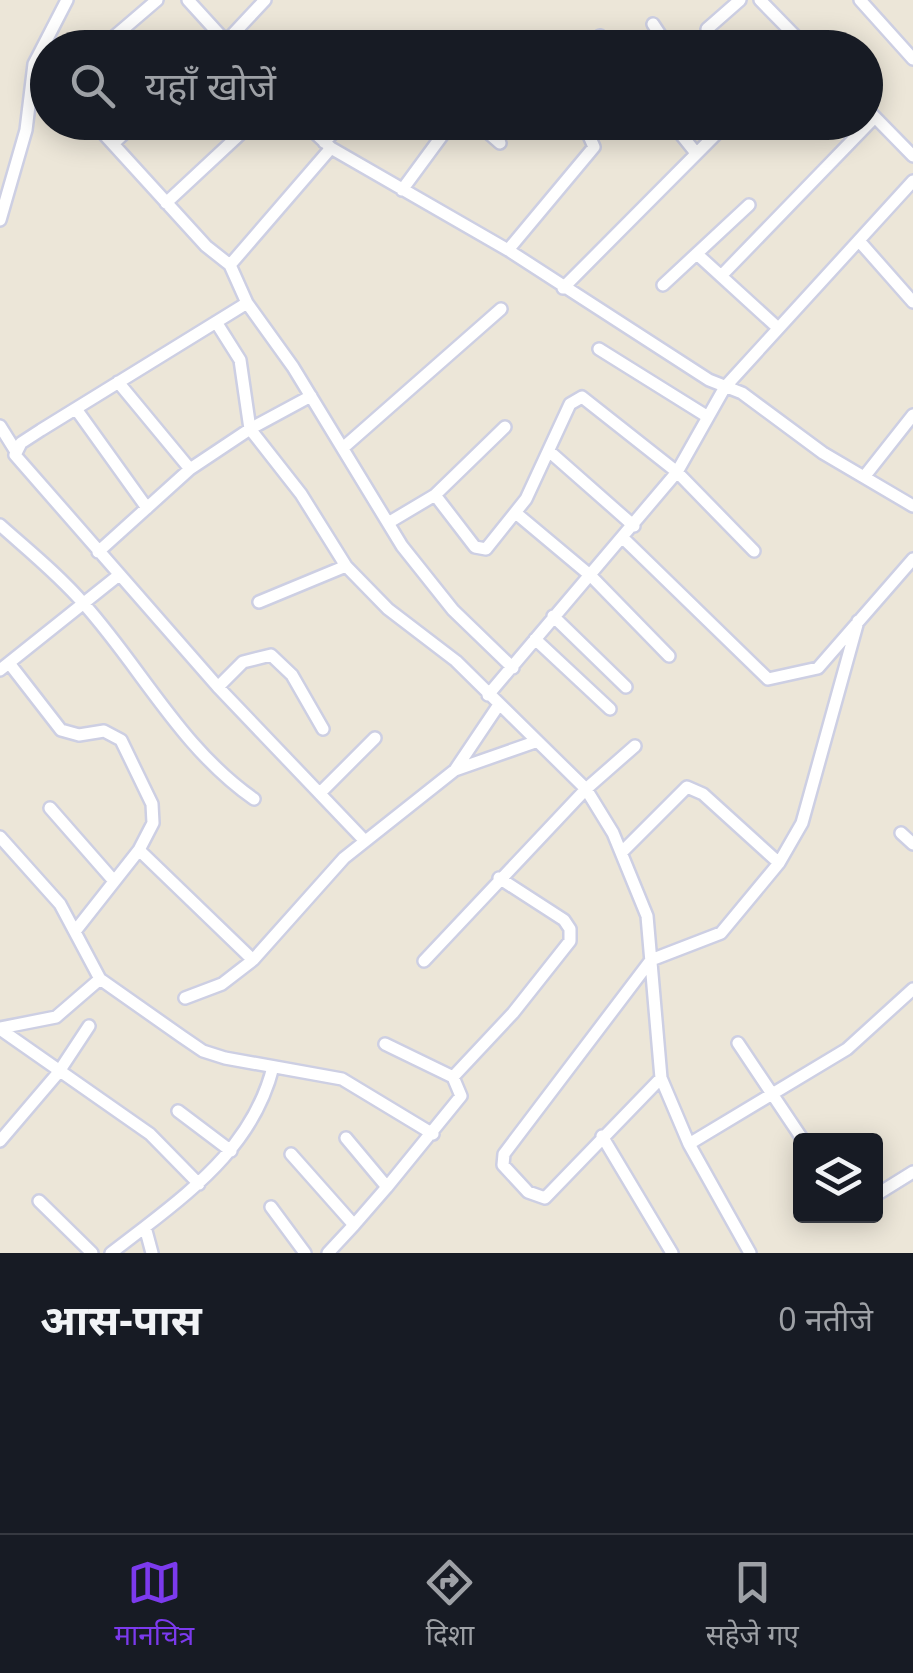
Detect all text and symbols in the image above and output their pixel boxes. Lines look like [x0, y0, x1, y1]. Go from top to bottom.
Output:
search box [30, 30, 883, 140]
icon: search [65, 58, 120, 113]
text: यहाँ खोजें [145, 59, 276, 111]
map controls [793, 1133, 883, 1223]
button: layers [793, 1133, 883, 1223]
text: आस-पास [40, 1290, 202, 1347]
text: 0 नतीजे [778, 1297, 873, 1340]
tab: मानचित्र [114, 1555, 194, 1653]
tab: दिशा [422, 1555, 477, 1653]
tab: सहेजे गए [706, 1555, 799, 1653]

